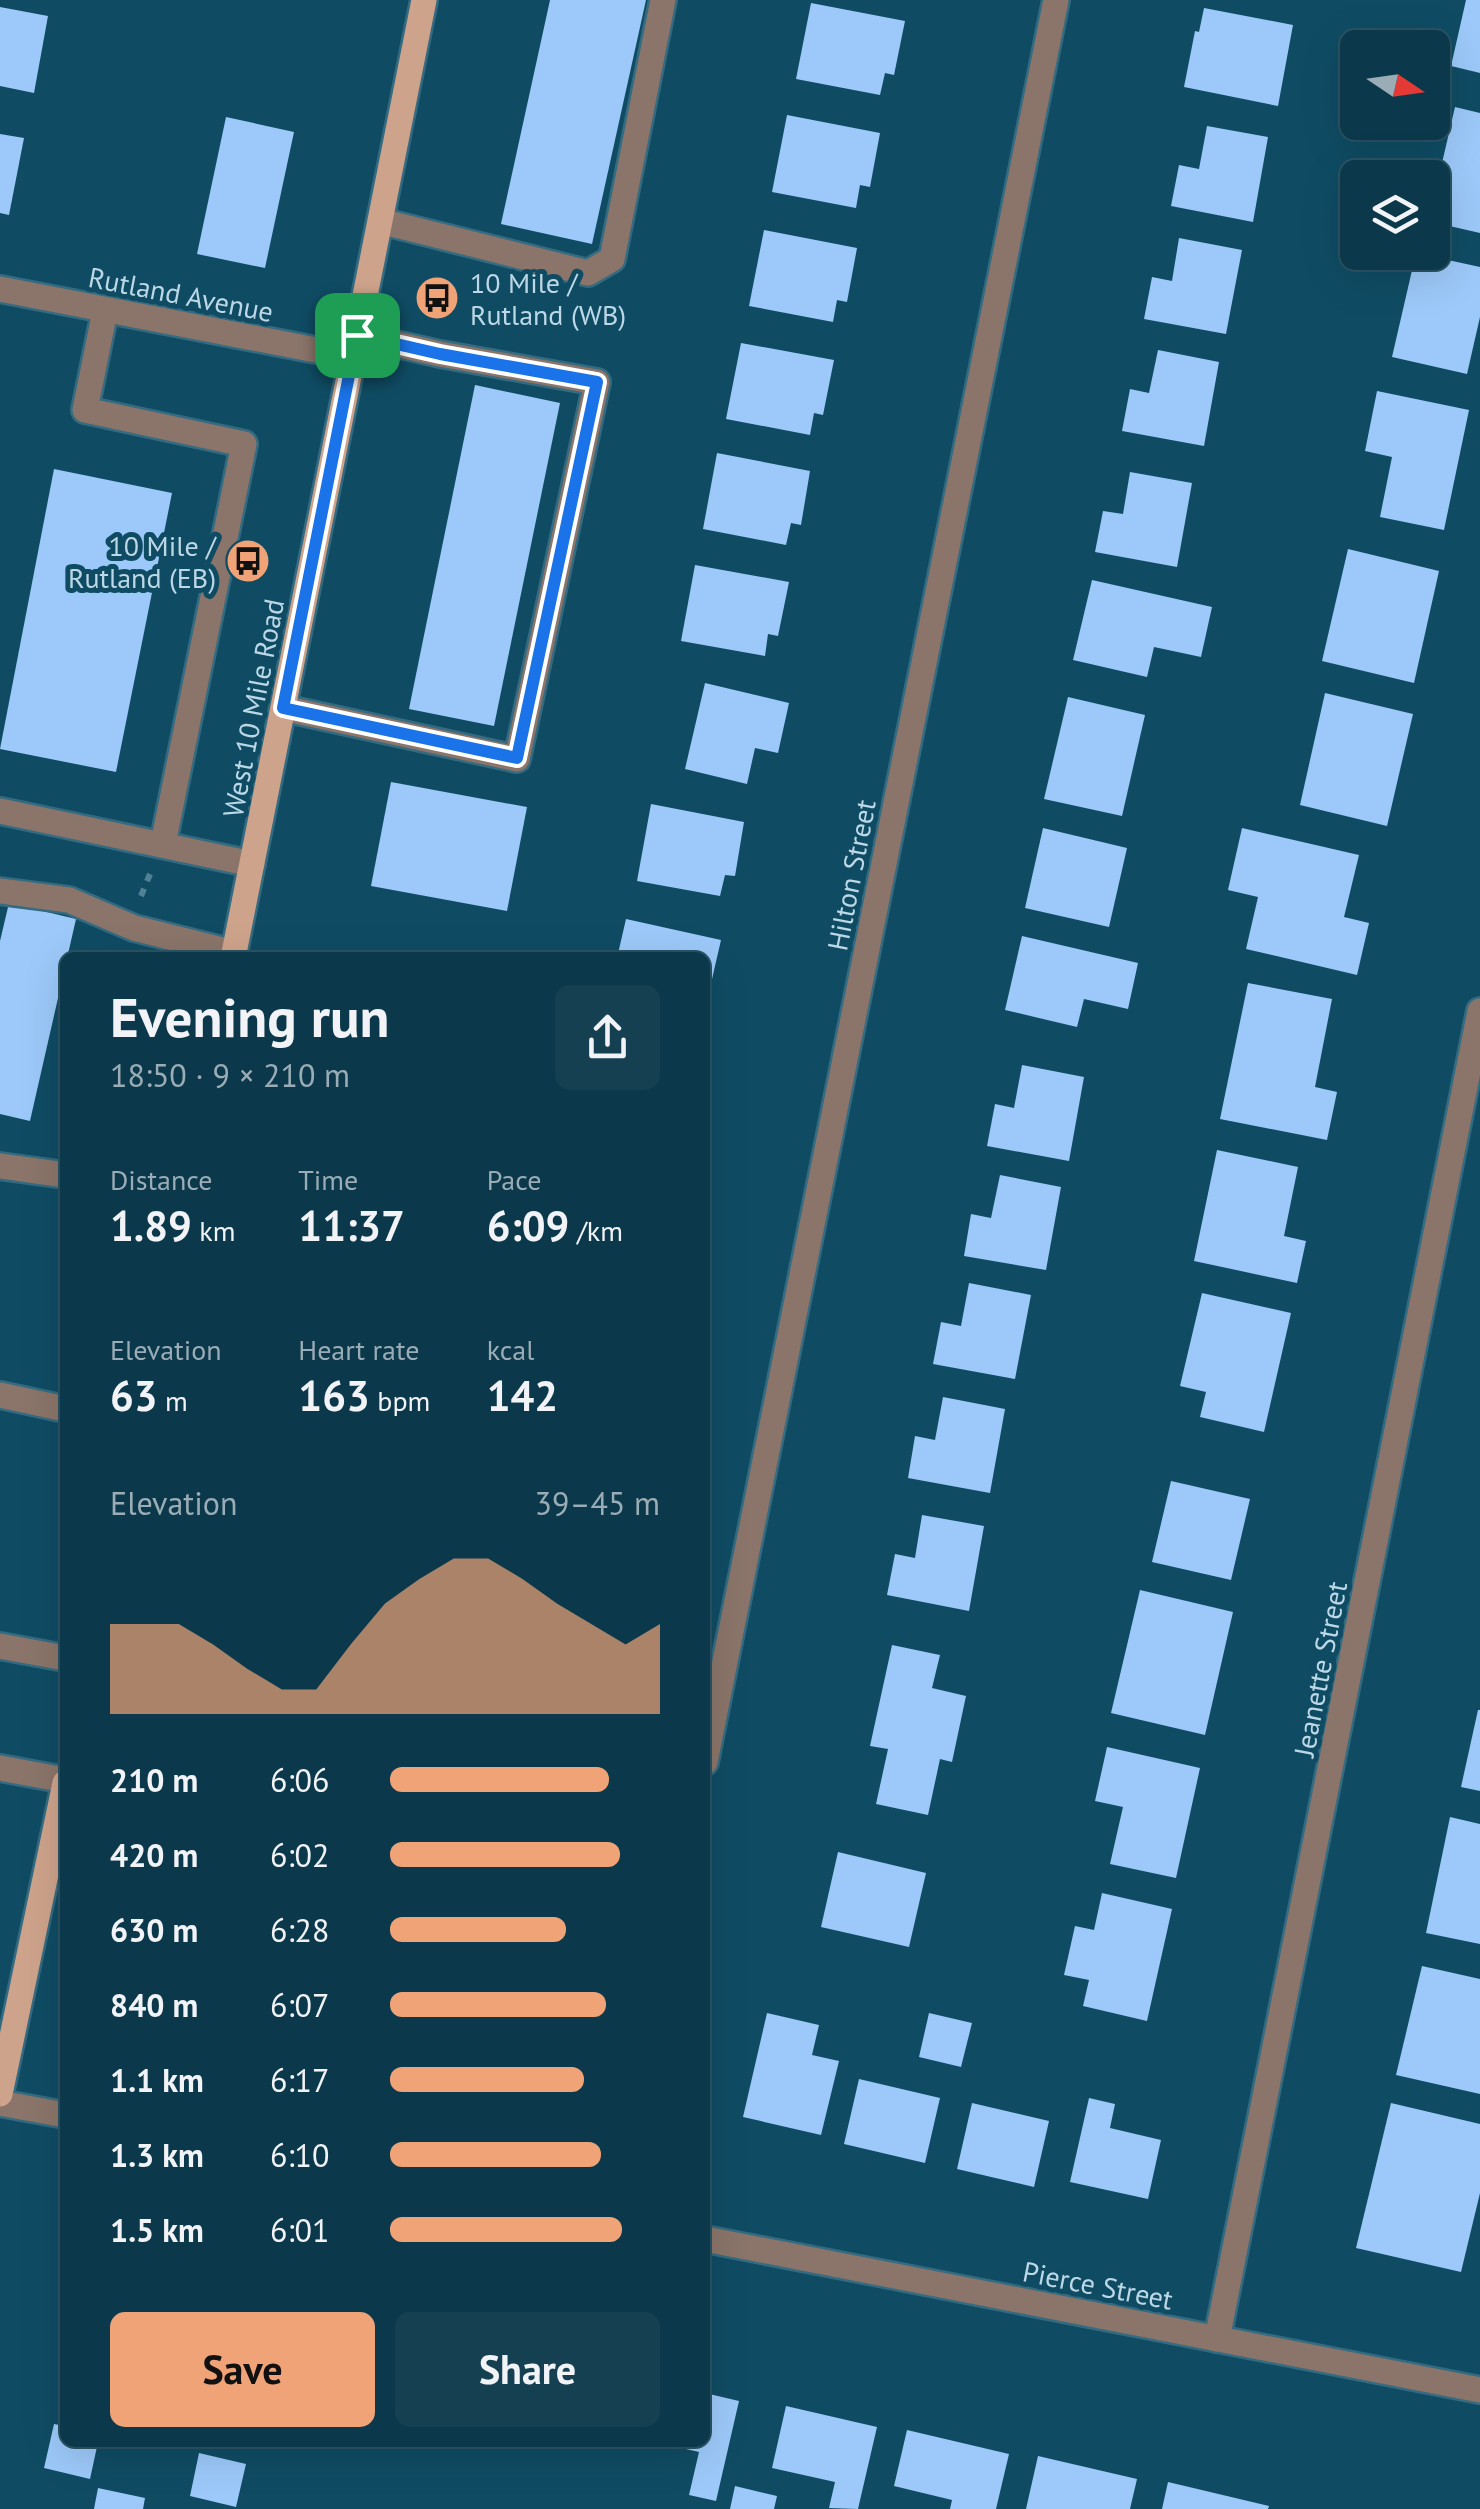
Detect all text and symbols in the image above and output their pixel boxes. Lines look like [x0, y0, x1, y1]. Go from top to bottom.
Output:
north arrow [1340, 30, 1450, 140]
map controls [1340, 30, 1450, 270]
button: layers [1340, 160, 1450, 270]
street label: Rutland Avenue [85, 258, 277, 330]
place label: 10 Mile / Rutland (WB) [470, 264, 626, 333]
bus stop icon: 10 Mile / Rutland (WB) [414, 275, 460, 321]
pin [315, 293, 400, 378]
icon: arrive [330, 308, 385, 363]
place label: 10 Mile / Rutland (EB) [68, 527, 217, 596]
bus stop icon: 10 Mile / Rutland (EB) [225, 538, 271, 584]
street label: West 10 Mile Road [214, 596, 292, 820]
street label: Hilton Street [818, 796, 884, 954]
text: Evening run [110, 981, 390, 1052]
button: share [555, 985, 660, 1090]
text: 18:50 · 9 × 210 m [110, 1054, 350, 1096]
text: Distance [110, 1161, 213, 1198]
text: Time [298, 1161, 358, 1198]
text: Pace [487, 1161, 541, 1198]
text: 1.89 [110, 1198, 192, 1253]
text: 11:37 [298, 1198, 405, 1253]
text: 6:09 [487, 1198, 569, 1253]
text: km [192, 1212, 235, 1249]
text: /km [569, 1212, 623, 1249]
text: Elevation [110, 1331, 222, 1368]
text: Heart rate [298, 1331, 419, 1368]
text: kcal [487, 1331, 534, 1368]
text: 63 [110, 1368, 158, 1423]
text: 163 [298, 1368, 370, 1423]
text: 142 [487, 1368, 558, 1423]
text: m [158, 1382, 188, 1419]
text: bpm [370, 1382, 430, 1419]
text: Elevation [110, 1482, 237, 1524]
text: 39–45 m [535, 1482, 660, 1524]
street label: Jeanette Street [1285, 1578, 1355, 1761]
text: 210 m [110, 1759, 198, 1801]
text: 6:06 [270, 1759, 329, 1801]
text: 420 m [110, 1834, 198, 1876]
text: 6:02 [270, 1834, 329, 1876]
text: 630 m [110, 1909, 198, 1951]
text: 6:28 [270, 1909, 329, 1951]
text: 840 m [110, 1984, 198, 2026]
text: 6:07 [270, 1984, 329, 2026]
text: 1.1 km [110, 2059, 204, 2101]
text: 6:17 [270, 2059, 329, 2101]
text: 1.3 km [110, 2134, 204, 2176]
text: 6:10 [270, 2134, 329, 2176]
text: 1.5 km [110, 2209, 204, 2251]
text: 6:01 [270, 2209, 329, 2251]
street label: Pierce Street [1020, 2252, 1177, 2318]
button: Save [110, 2312, 375, 2427]
button: Share [395, 2312, 660, 2427]

